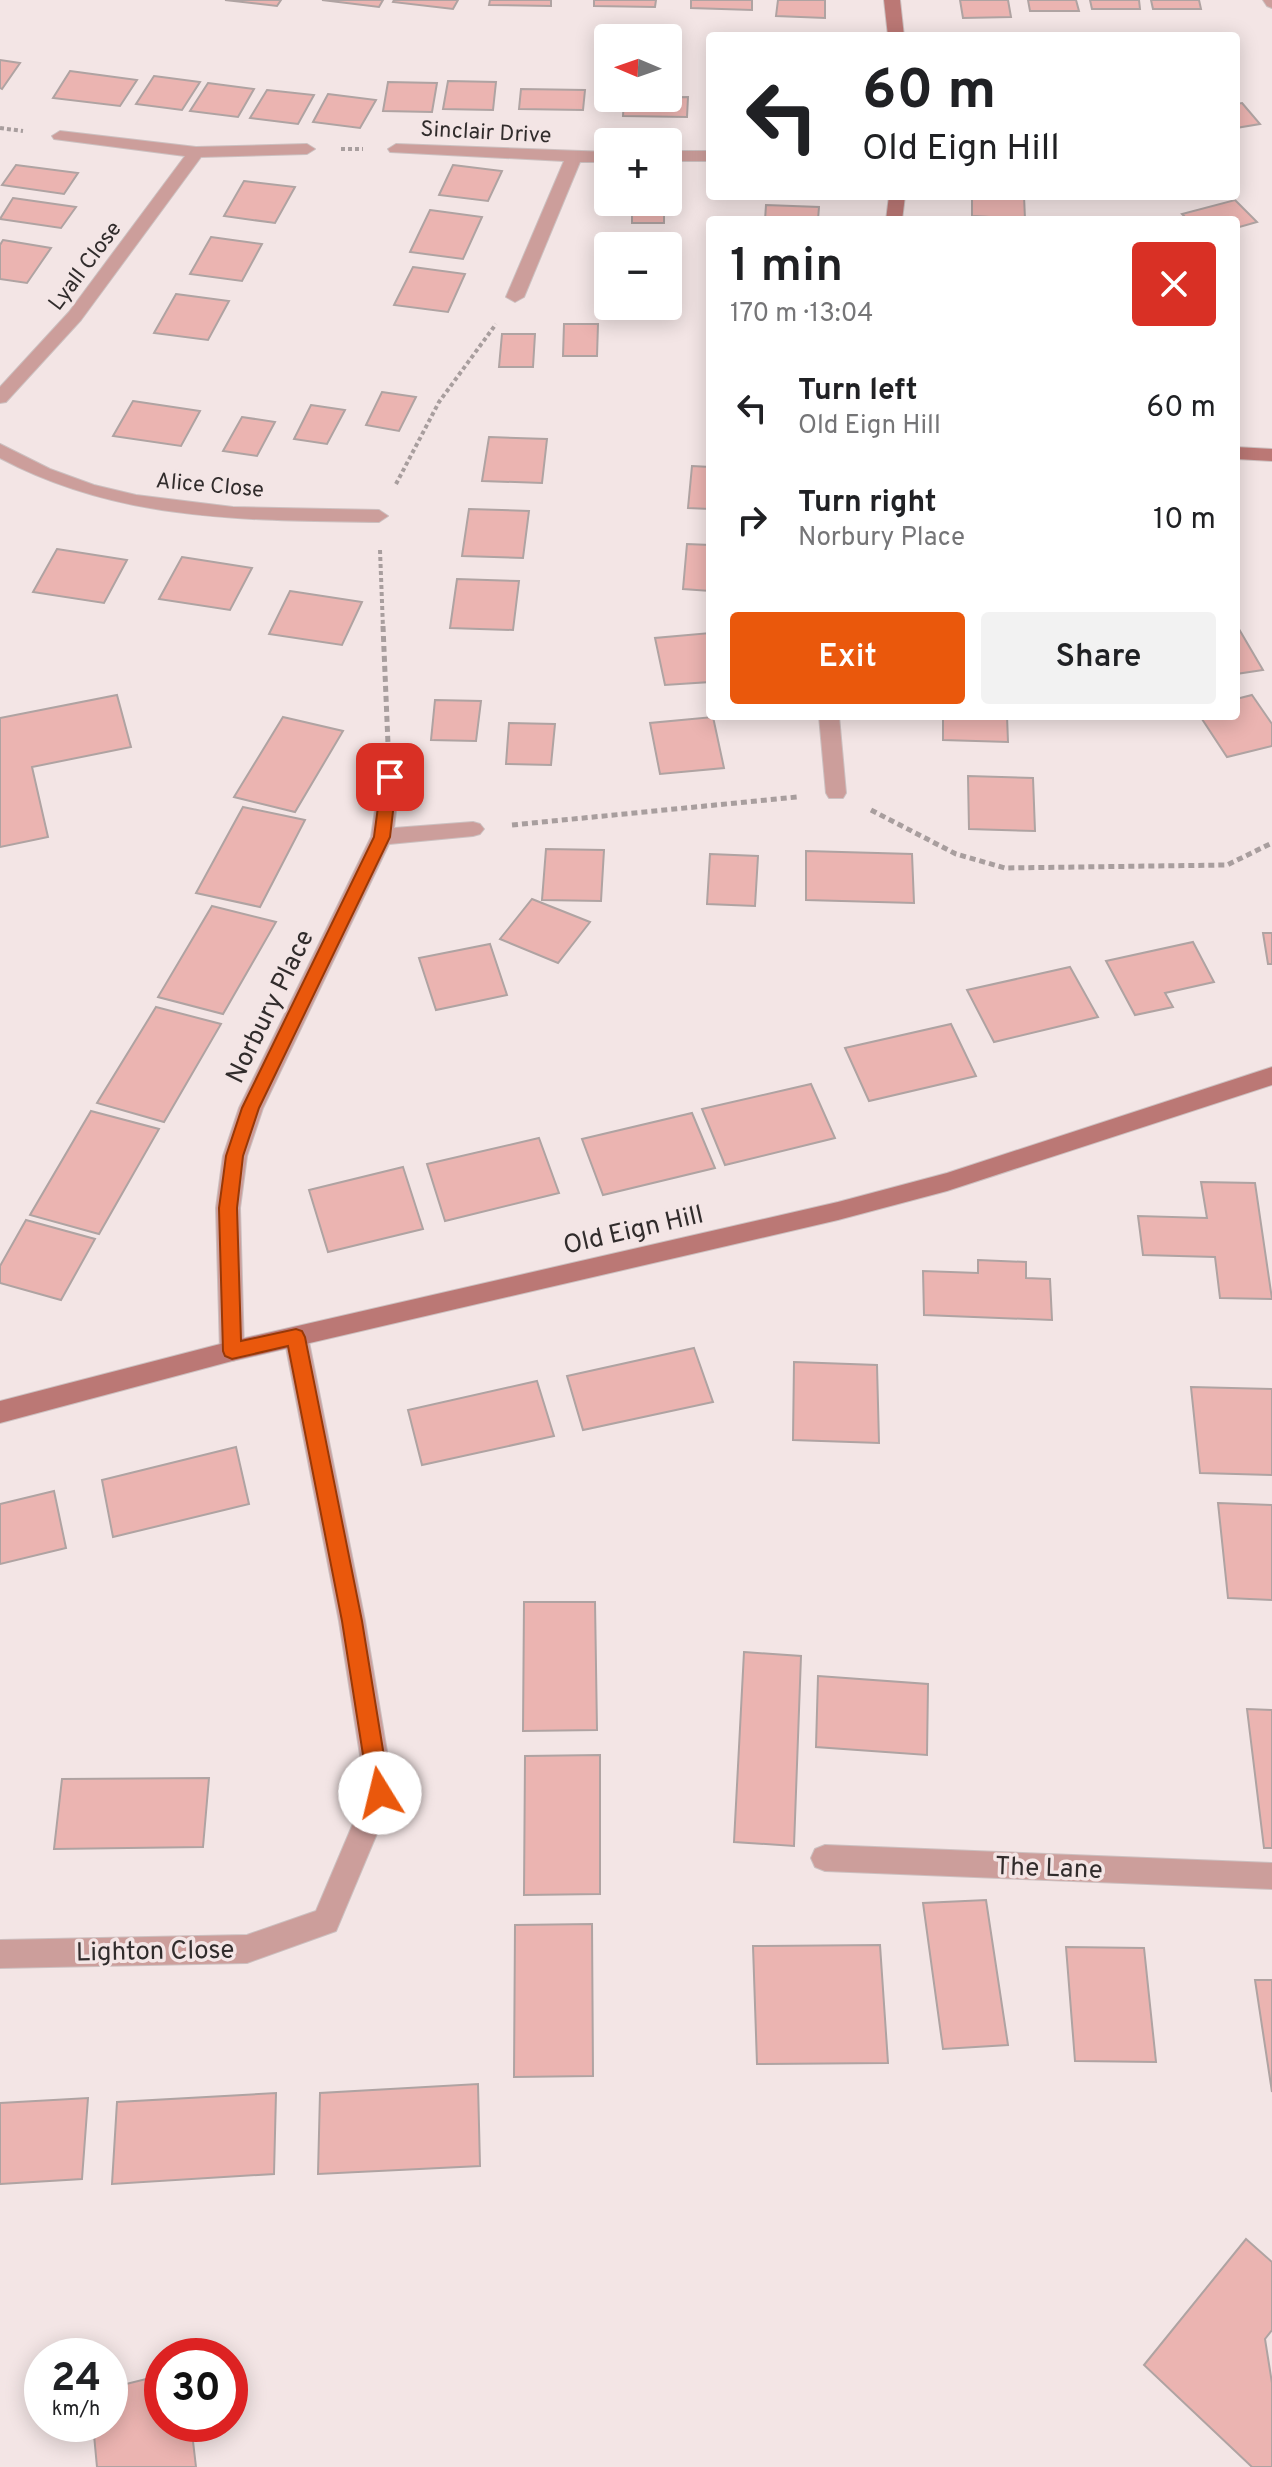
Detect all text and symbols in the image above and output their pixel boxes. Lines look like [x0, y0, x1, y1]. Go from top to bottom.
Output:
north arrow [594, 24, 682, 112]
map controls [594, 24, 682, 320]
text: 60 m [862, 58, 996, 128]
icon: left [730, 64, 834, 168]
street label: Sinclair Drive [420, 117, 552, 150]
text: Old Eign Hill [862, 127, 1060, 173]
button: + [594, 128, 682, 216]
street label: Lyall Close [44, 217, 128, 317]
button: − [594, 232, 682, 320]
text: 1 min [730, 238, 843, 298]
button: close [1132, 242, 1216, 326]
text: 170 m · 13:04 [730, 298, 873, 331]
text: Turn left [798, 373, 918, 410]
icon: left [730, 386, 774, 430]
text: 60 m [1146, 390, 1216, 427]
text: Old Eign Hill [798, 410, 941, 443]
street label: Alice Close [155, 468, 265, 505]
text: Turn right [798, 485, 936, 522]
icon: right [730, 498, 774, 542]
text: 10 m [1153, 502, 1216, 539]
text: Norbury Place [798, 522, 965, 555]
button: Exit [730, 612, 965, 704]
button: Share [981, 612, 1216, 704]
pin [356, 743, 424, 811]
icon: arrive [368, 755, 412, 799]
street label: Norbury Place [220, 925, 323, 1089]
street label: Old Eign Hill [560, 1199, 707, 1264]
position arrow [338, 1751, 422, 1835]
street label: The Lane [994, 1851, 1103, 1888]
street label: Lighton Close [76, 1935, 235, 1970]
speed limit sign: 30 [144, 2338, 248, 2442]
text: 24 [51, 2355, 101, 2405]
text: km/h [52, 2397, 100, 2423]

